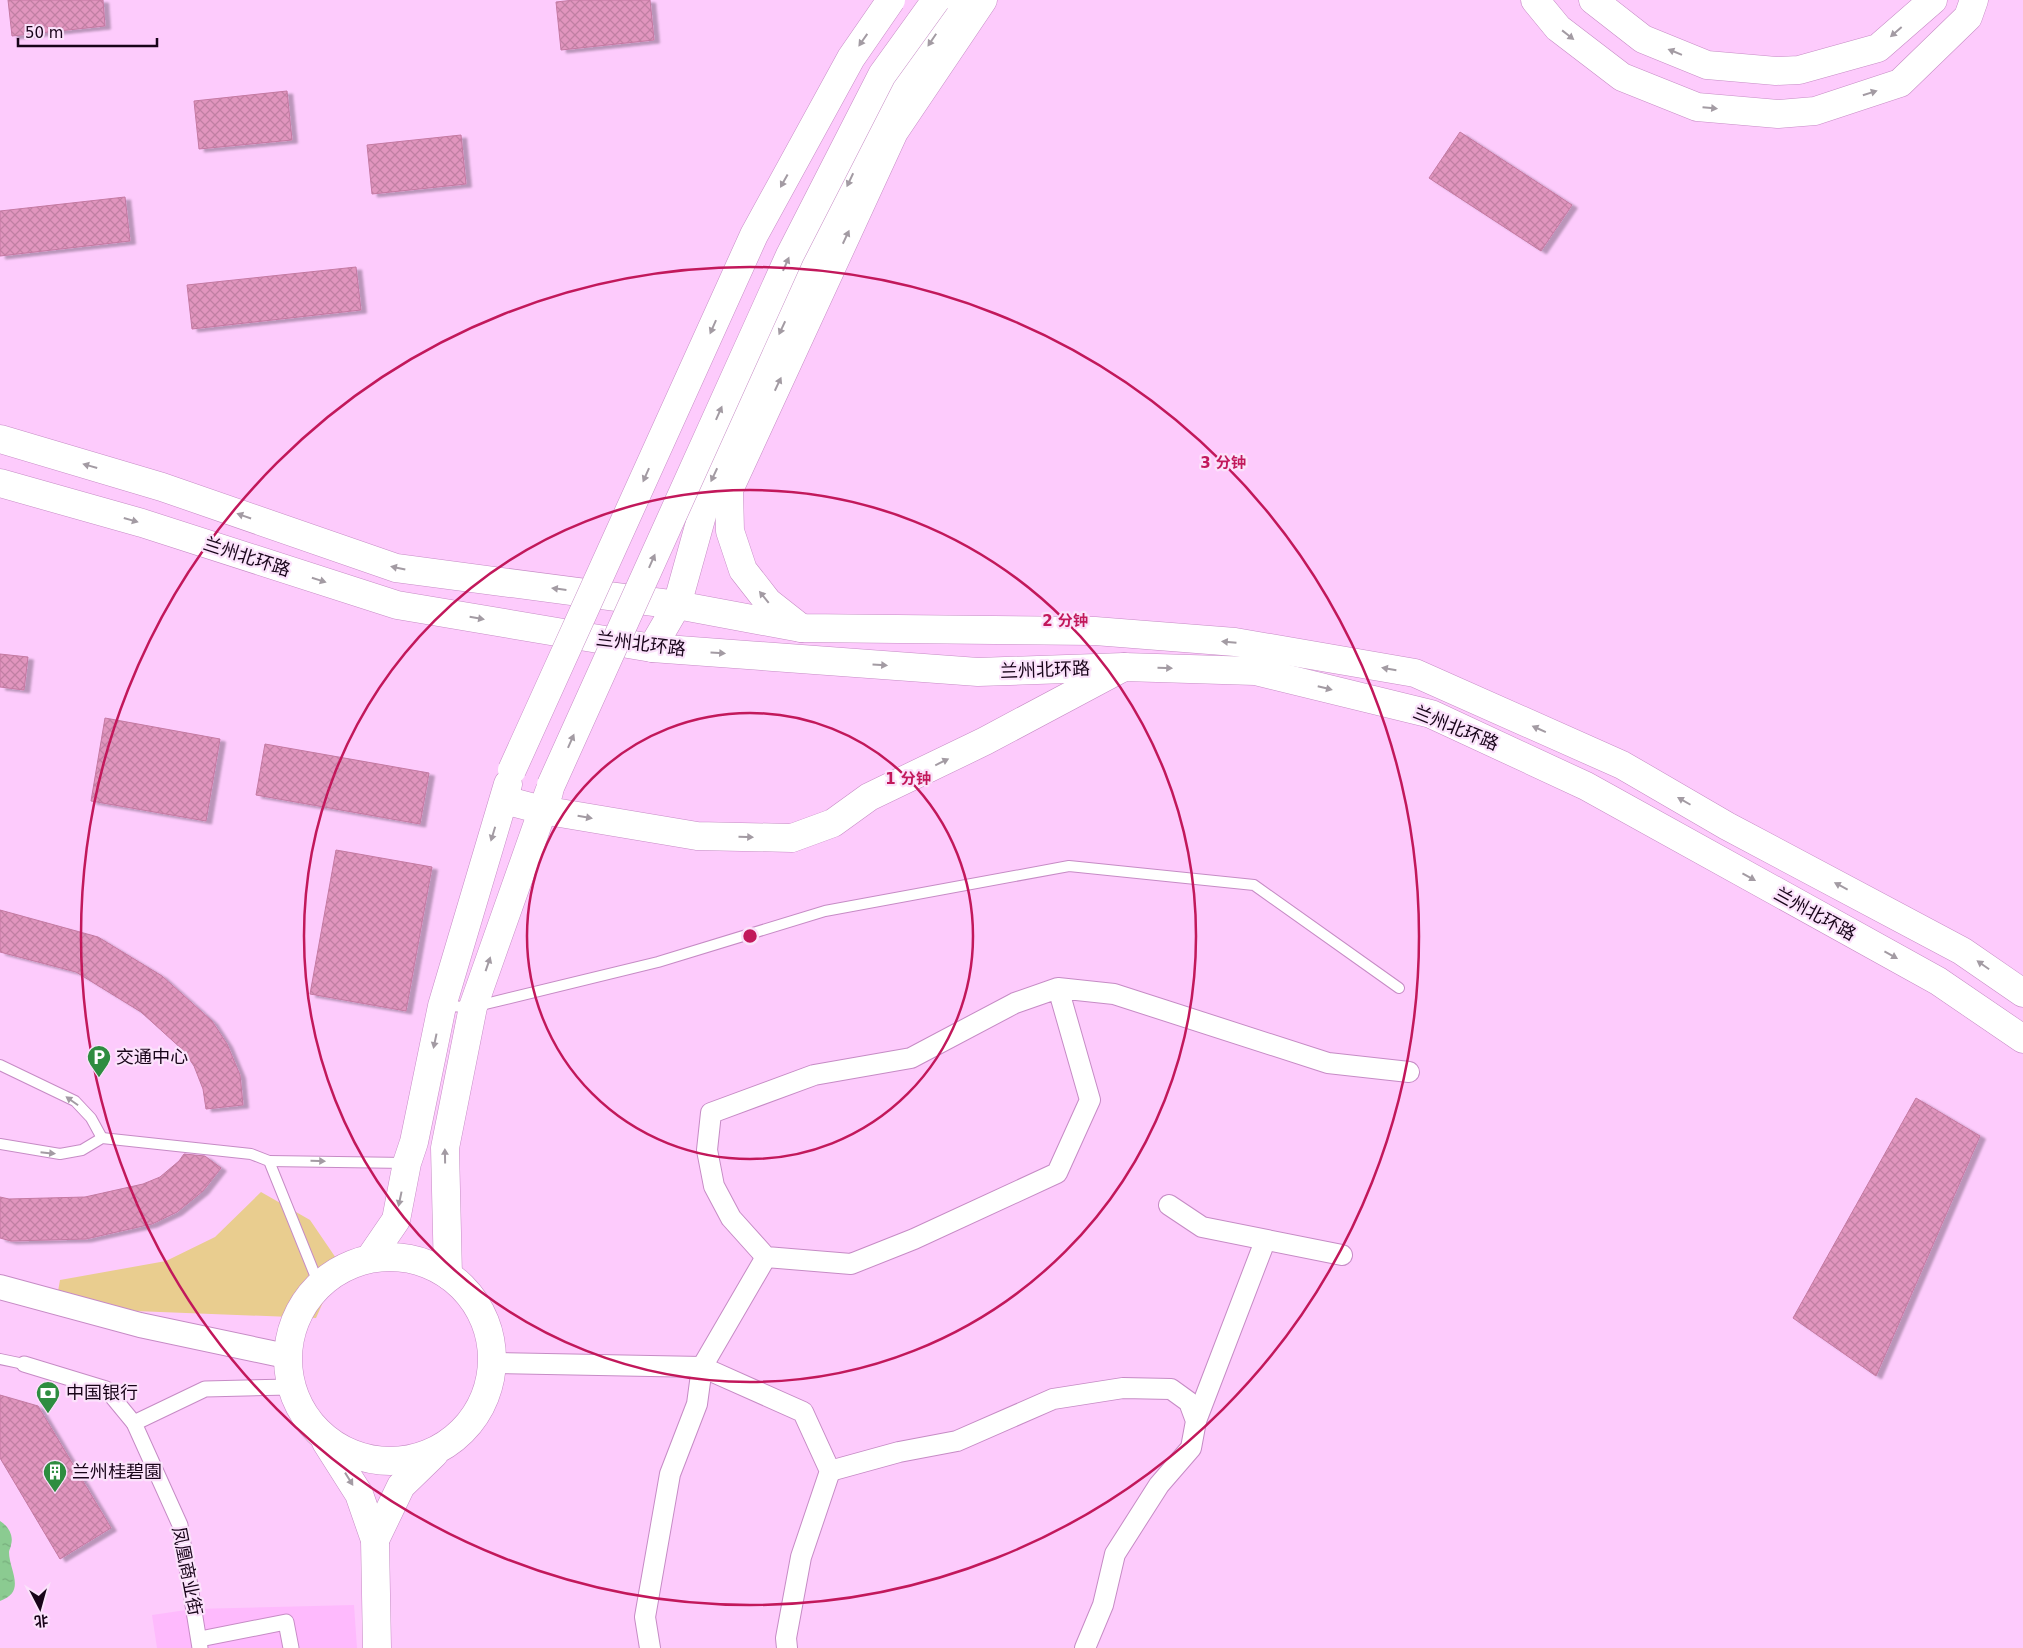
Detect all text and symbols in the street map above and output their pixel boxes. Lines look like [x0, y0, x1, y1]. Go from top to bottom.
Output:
scale bar [18, 15, 156, 47]
text: 50 m [25, 24, 63, 42]
one-way arrow [1890, 26, 1902, 37]
one-way arrow [1561, 30, 1574, 41]
one-way arrow [858, 33, 869, 46]
one-way arrow [927, 34, 937, 47]
one-way arrow [1667, 48, 1682, 56]
one-way arrow [1862, 89, 1877, 97]
one-way arrow [1703, 104, 1719, 112]
one-way arrow [846, 173, 854, 187]
one-way arrow [779, 175, 788, 188]
one-way arrow [842, 230, 850, 244]
one-way arrow [781, 257, 790, 272]
one-way arrow [708, 320, 716, 334]
one-way arrow [778, 321, 786, 335]
one-way arrow [774, 377, 782, 391]
one-way arrow [715, 406, 723, 420]
text: 3 分钟 [1200, 454, 1246, 472]
one-way arrow [82, 461, 97, 469]
one-way arrow [641, 468, 649, 482]
one-way arrow [710, 468, 718, 482]
one-way arrow [237, 512, 252, 519]
one-way arrow [124, 517, 139, 525]
street label: 兰州北环路 [201, 533, 293, 580]
one-way arrow [648, 554, 656, 568]
one-way arrow [391, 564, 406, 572]
one-way arrow [312, 577, 327, 584]
one-way arrow [551, 585, 567, 593]
one-way arrow [758, 590, 769, 603]
text: 2 分钟 [1042, 612, 1088, 630]
one-way arrow [469, 615, 485, 623]
street label: 兰州北环路 [595, 628, 687, 659]
one-way arrow [1221, 637, 1237, 645]
one-way arrow [710, 649, 726, 657]
street label: 兰州北环路 [1000, 657, 1090, 682]
one-way arrow [872, 661, 888, 669]
one-way arrow [1157, 664, 1173, 672]
one-way arrow [1381, 664, 1397, 672]
one-way arrow [1317, 684, 1332, 692]
street label: 兰州北环路 [1411, 701, 1502, 754]
one-way arrow [1532, 724, 1546, 732]
one-way arrow [567, 734, 575, 748]
one-way arrow [935, 758, 950, 766]
text: 1 分钟 [885, 770, 931, 788]
one-way arrow [1678, 797, 1691, 806]
one-way arrow [578, 814, 594, 822]
one-way arrow [489, 827, 497, 842]
one-way arrow [739, 833, 755, 841]
one-way arrow [1741, 873, 1756, 881]
one-way arrow [1834, 882, 1848, 891]
street label: 兰州北环路 [1771, 883, 1860, 945]
centre of rings [741, 927, 759, 945]
one-way arrow [1884, 951, 1898, 960]
one-way arrow [484, 956, 492, 971]
one-way arrow [1976, 960, 1990, 970]
one-way arrow [431, 1033, 439, 1048]
parking icon: 交通中心 [86, 1044, 112, 1078]
place label: 交通中心 [116, 1046, 188, 1067]
one-way arrow [66, 1096, 79, 1106]
one-way arrow [441, 1148, 449, 1164]
one-way arrow [40, 1149, 56, 1157]
one-way arrow [310, 1158, 326, 1166]
one-way arrow [396, 1192, 404, 1207]
bank icon: 中国银行 [35, 1380, 61, 1414]
place label: 中国银行 [66, 1382, 138, 1403]
building icon: 兰州桂碧園 [42, 1459, 68, 1493]
place label: 兰州桂碧園 [72, 1461, 162, 1482]
one-way arrow [345, 1473, 354, 1486]
street label: 凤凰商业街 [169, 1525, 206, 1617]
north arrow [15, 1583, 65, 1633]
text: 北 [34, 1612, 49, 1630]

